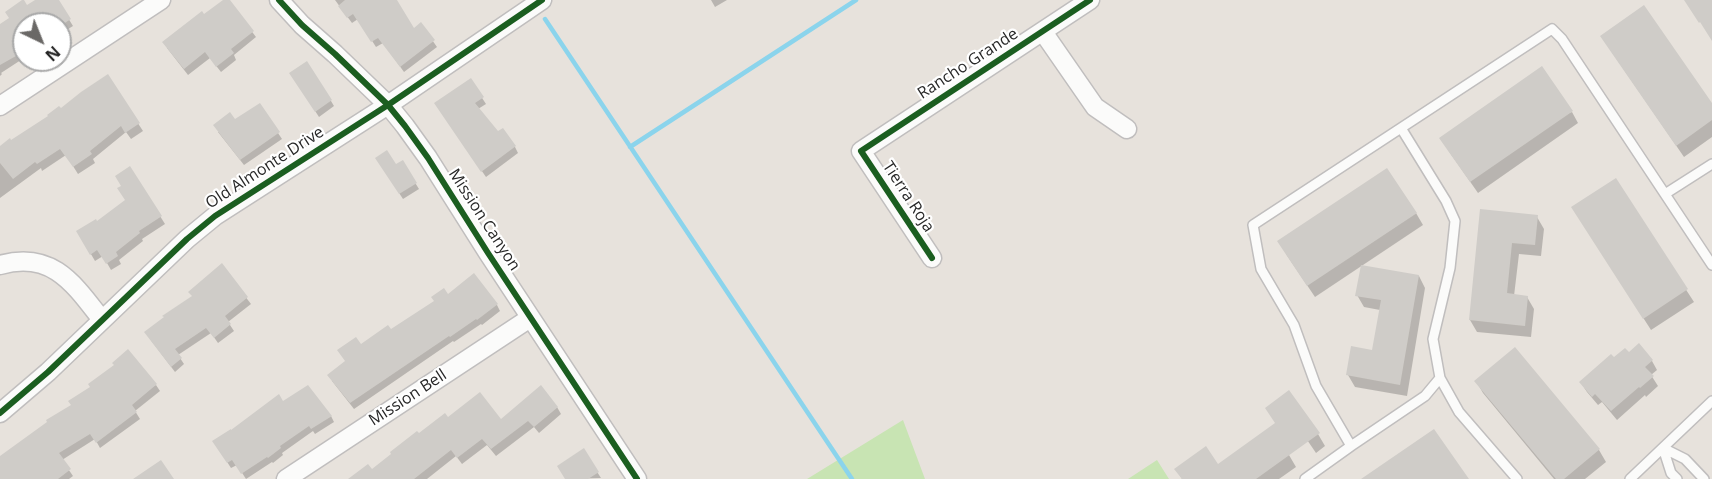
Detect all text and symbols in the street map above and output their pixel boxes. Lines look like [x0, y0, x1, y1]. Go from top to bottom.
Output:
north arrow [12, 12, 72, 72]
street label: Rancho Grande [914, 25, 1022, 103]
text: N [41, 41, 65, 66]
street label: Old Almonte Drive [202, 123, 328, 213]
street label: Tierra Roja [878, 158, 938, 236]
street label: Mission Canyon [444, 165, 524, 275]
street label: Mission Bell [366, 366, 450, 430]

